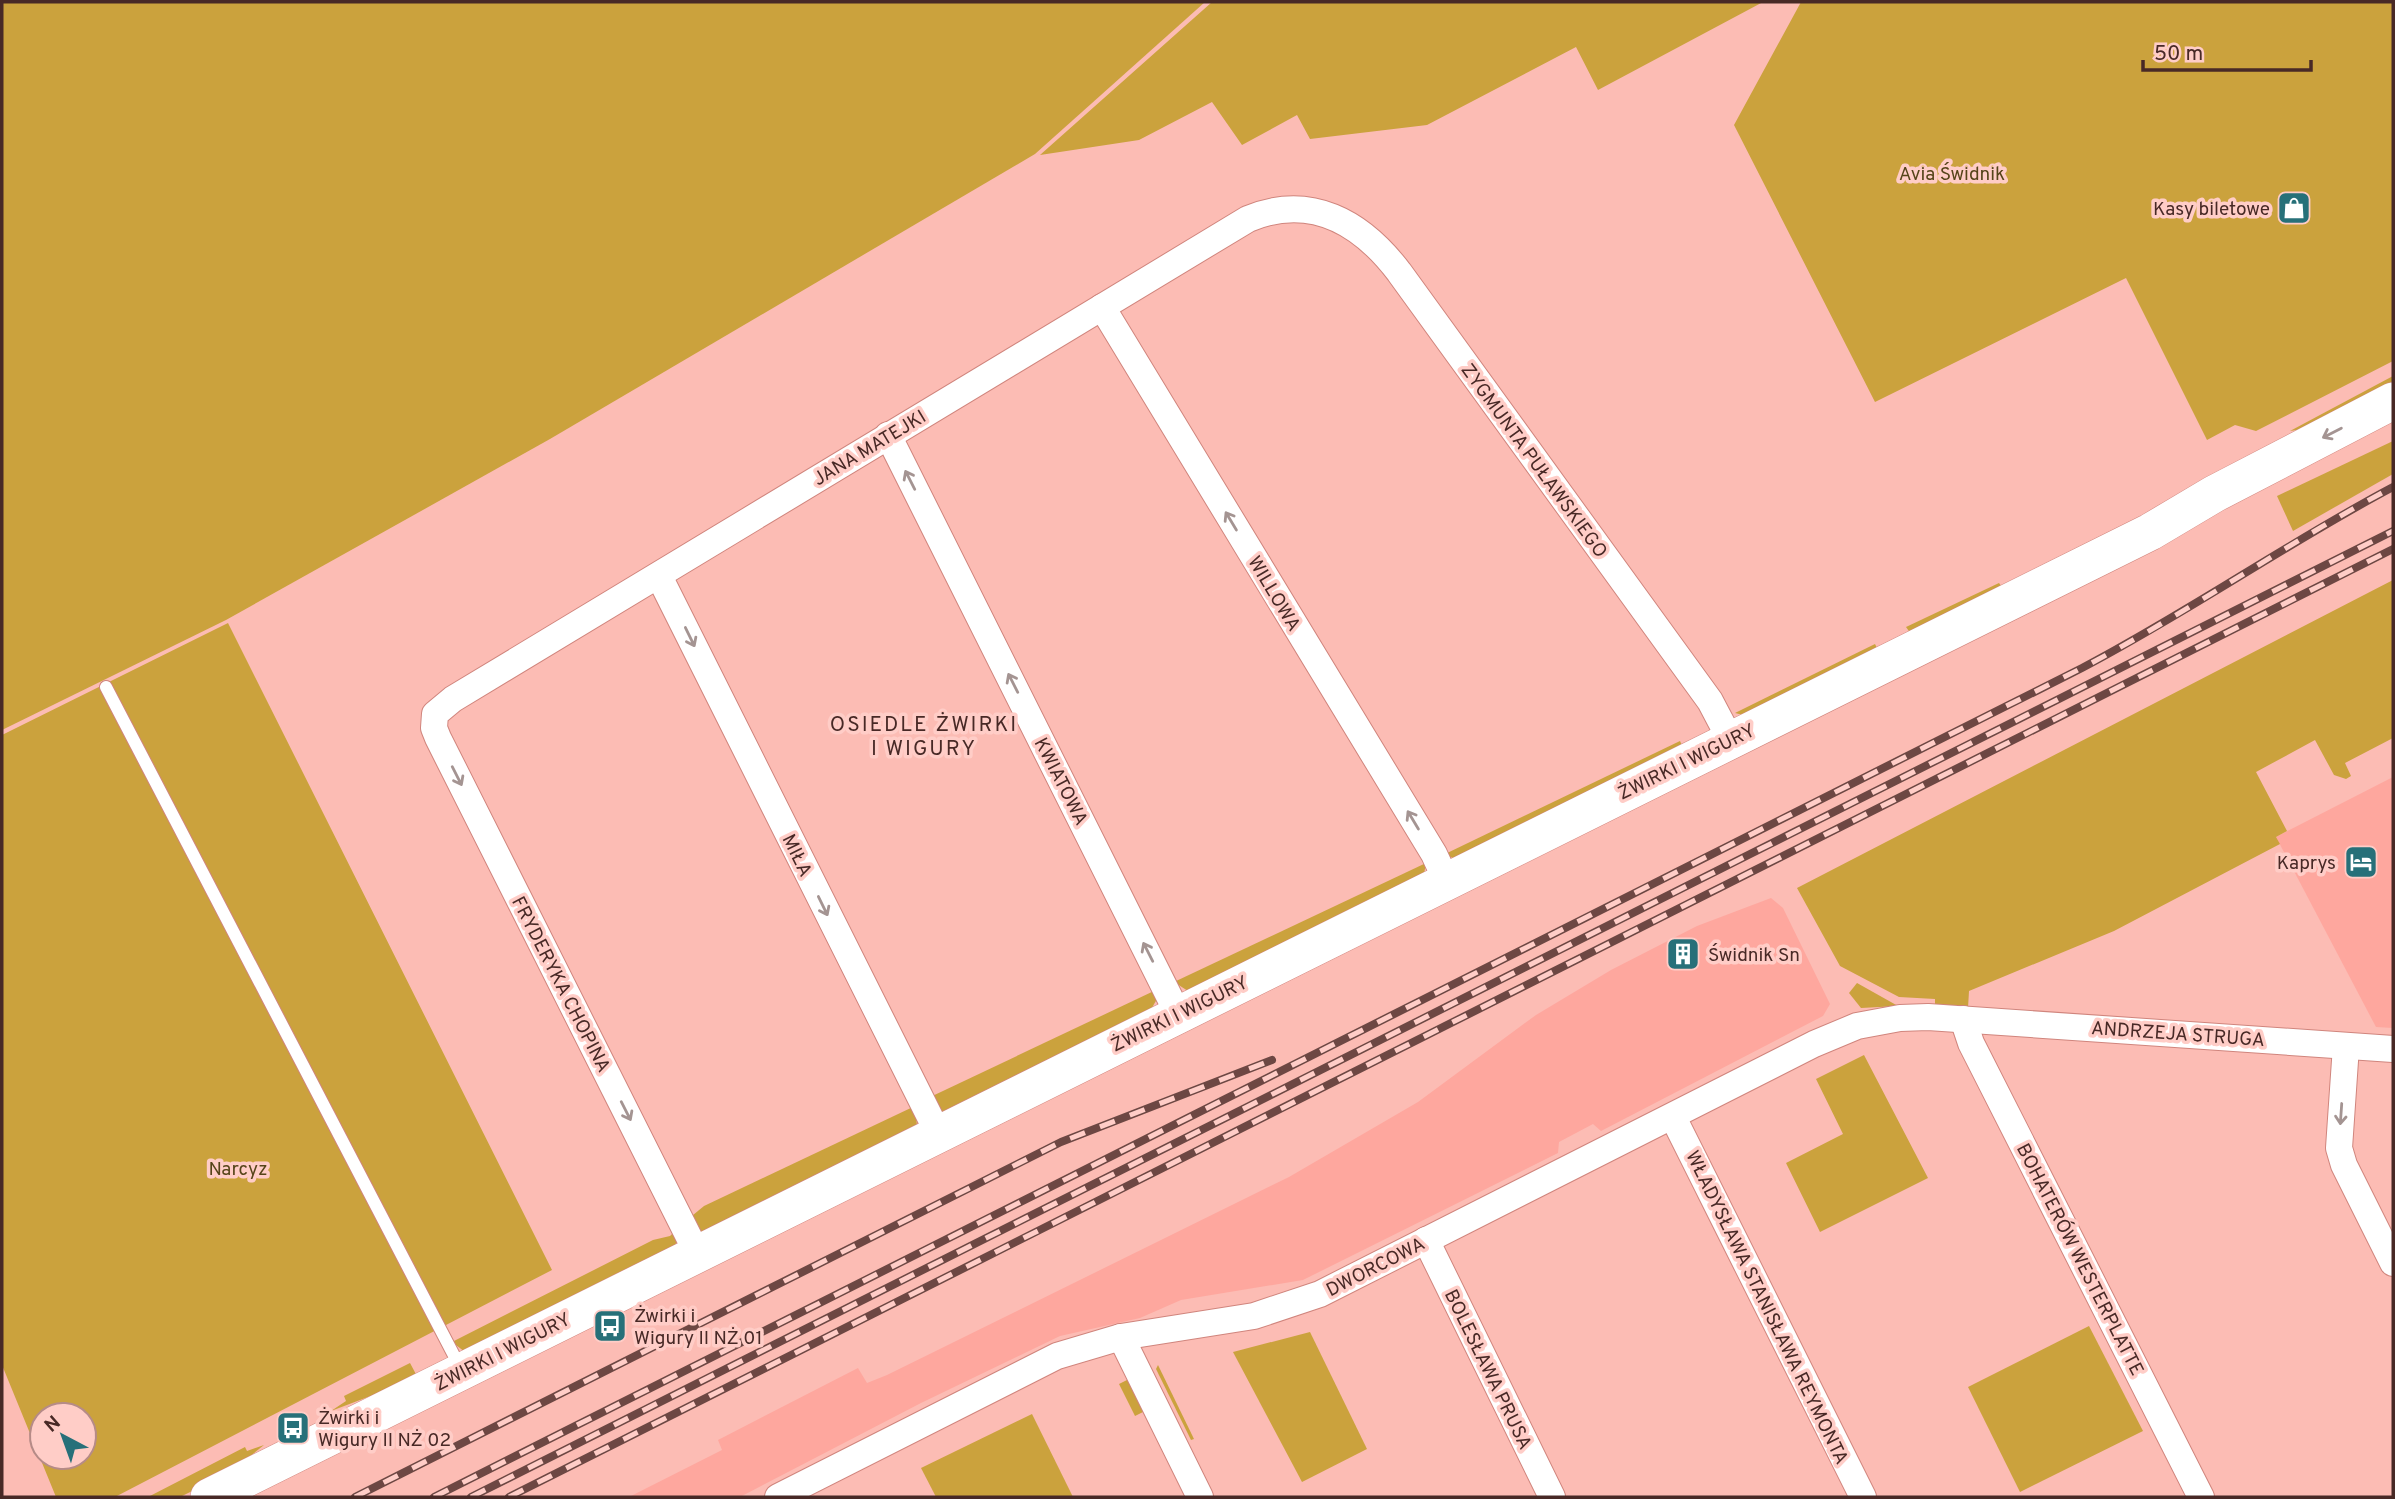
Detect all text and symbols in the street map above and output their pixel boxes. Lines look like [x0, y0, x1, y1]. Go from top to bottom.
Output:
scale bar [2143, 28, 2311, 72]
text: 50 m [2154, 41, 2203, 68]
park label: Avia Świdnik [1899, 162, 2005, 187]
shop icon: Kasy biletowe [2275, 189, 2313, 227]
place label: Kasy biletowe [2153, 198, 2270, 222]
street label: ZYGMUNTA PUŁAWSKIEGO [1455, 359, 1612, 563]
street label: JANA MATEJKI [809, 405, 931, 492]
one-way arrow [2322, 427, 2343, 441]
one-way arrow [903, 470, 917, 491]
one-way arrow [1224, 512, 1238, 532]
street label: WILLOWA [1241, 552, 1305, 636]
one-way arrow [683, 626, 697, 647]
one-way arrow [1005, 673, 1019, 694]
district label: OSIEDLE ŻWIRKI I WIGURY [830, 712, 1018, 763]
street label: ŻWIRKI I WIGURY [1614, 718, 1759, 806]
street label: KWIATOWA [1028, 734, 1093, 830]
one-way arrow [451, 765, 465, 786]
one-way arrow [1406, 811, 1420, 831]
street label: MIŁA [776, 831, 817, 881]
hotel icon: Kaprys [2342, 843, 2380, 881]
place label: Kaprys [2277, 852, 2336, 876]
street label: FRYDERYKA CHOPINA [505, 893, 615, 1077]
one-way arrow [817, 895, 831, 916]
building icon: Świdnik Sn [1664, 935, 1702, 973]
one-way arrow [1140, 942, 1154, 963]
place label: Świdnik Sn [1708, 943, 1800, 968]
street label: ŻWIRKI I WIGURY [1107, 970, 1252, 1058]
street label: ANDRZEJA STRUGA [2090, 1017, 2266, 1053]
one-way arrow [619, 1100, 633, 1121]
one-way arrow [2334, 1102, 2347, 1125]
street label: BOHATERÓW WESTERPLATTE [2010, 1139, 2149, 1380]
street label: WŁADYSŁAWA STANISŁAWA REYMONTA [1680, 1147, 1853, 1469]
park label: Narcyz [208, 1158, 268, 1182]
street label: DWORCOWA [1322, 1233, 1429, 1303]
street label: BOLESŁAWA PRUSA [1438, 1286, 1536, 1454]
place label: Żwirki i Wigury II NŻ 01 [634, 1304, 763, 1351]
street label: ŻWIRKI I WIGURY [430, 1307, 575, 1397]
bus stop icon: Żwirki i Wigury II NŻ 01 [591, 1307, 629, 1345]
north arrow [28, 1401, 98, 1471]
place label: Żwirki i Wigury II NŻ 02 [318, 1406, 451, 1453]
bus stop icon: Żwirki i Wigury II NŻ 02 [274, 1409, 312, 1447]
text: N [40, 1411, 66, 1438]

